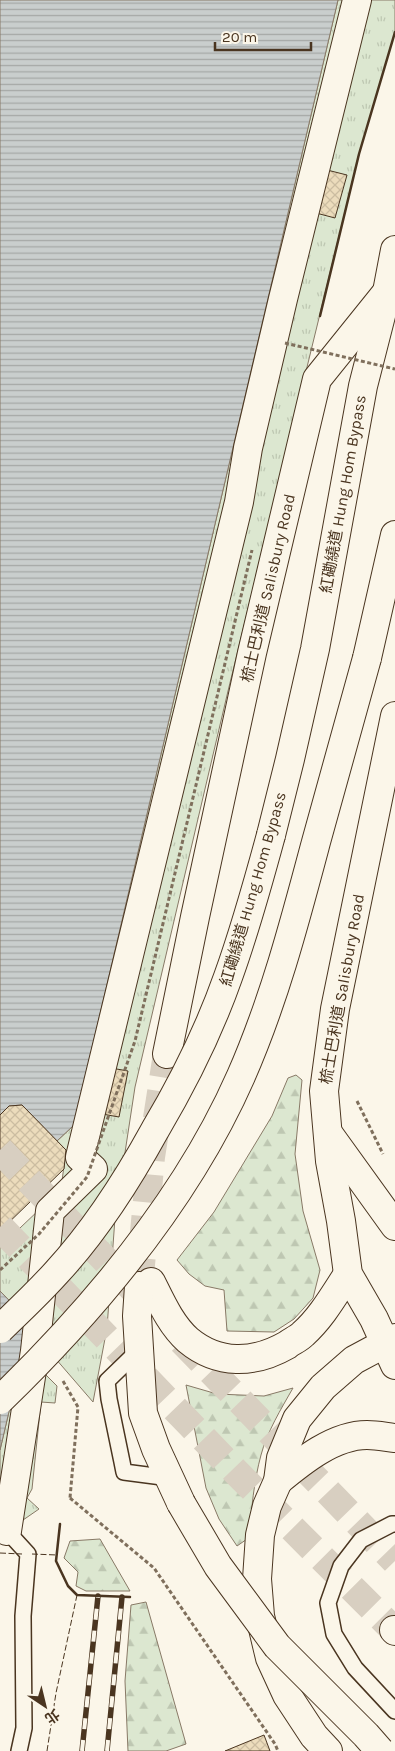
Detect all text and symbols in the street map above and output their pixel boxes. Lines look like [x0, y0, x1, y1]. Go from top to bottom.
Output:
scale bar [215, 20, 311, 52]
text: 20 m [222, 28, 257, 46]
street label: 紅磡繞道 Hung Hom Bypass [316, 393, 370, 595]
street label: 梳士巴利道 Salisbury Road [237, 492, 299, 684]
street label: 紅磡繞道 Hung Hom Bypass [216, 790, 290, 988]
street label: 梳士巴利道 Salisbury Road [316, 892, 368, 1086]
north arrow [20, 1681, 70, 1731]
text: 北 [42, 1705, 63, 1727]

